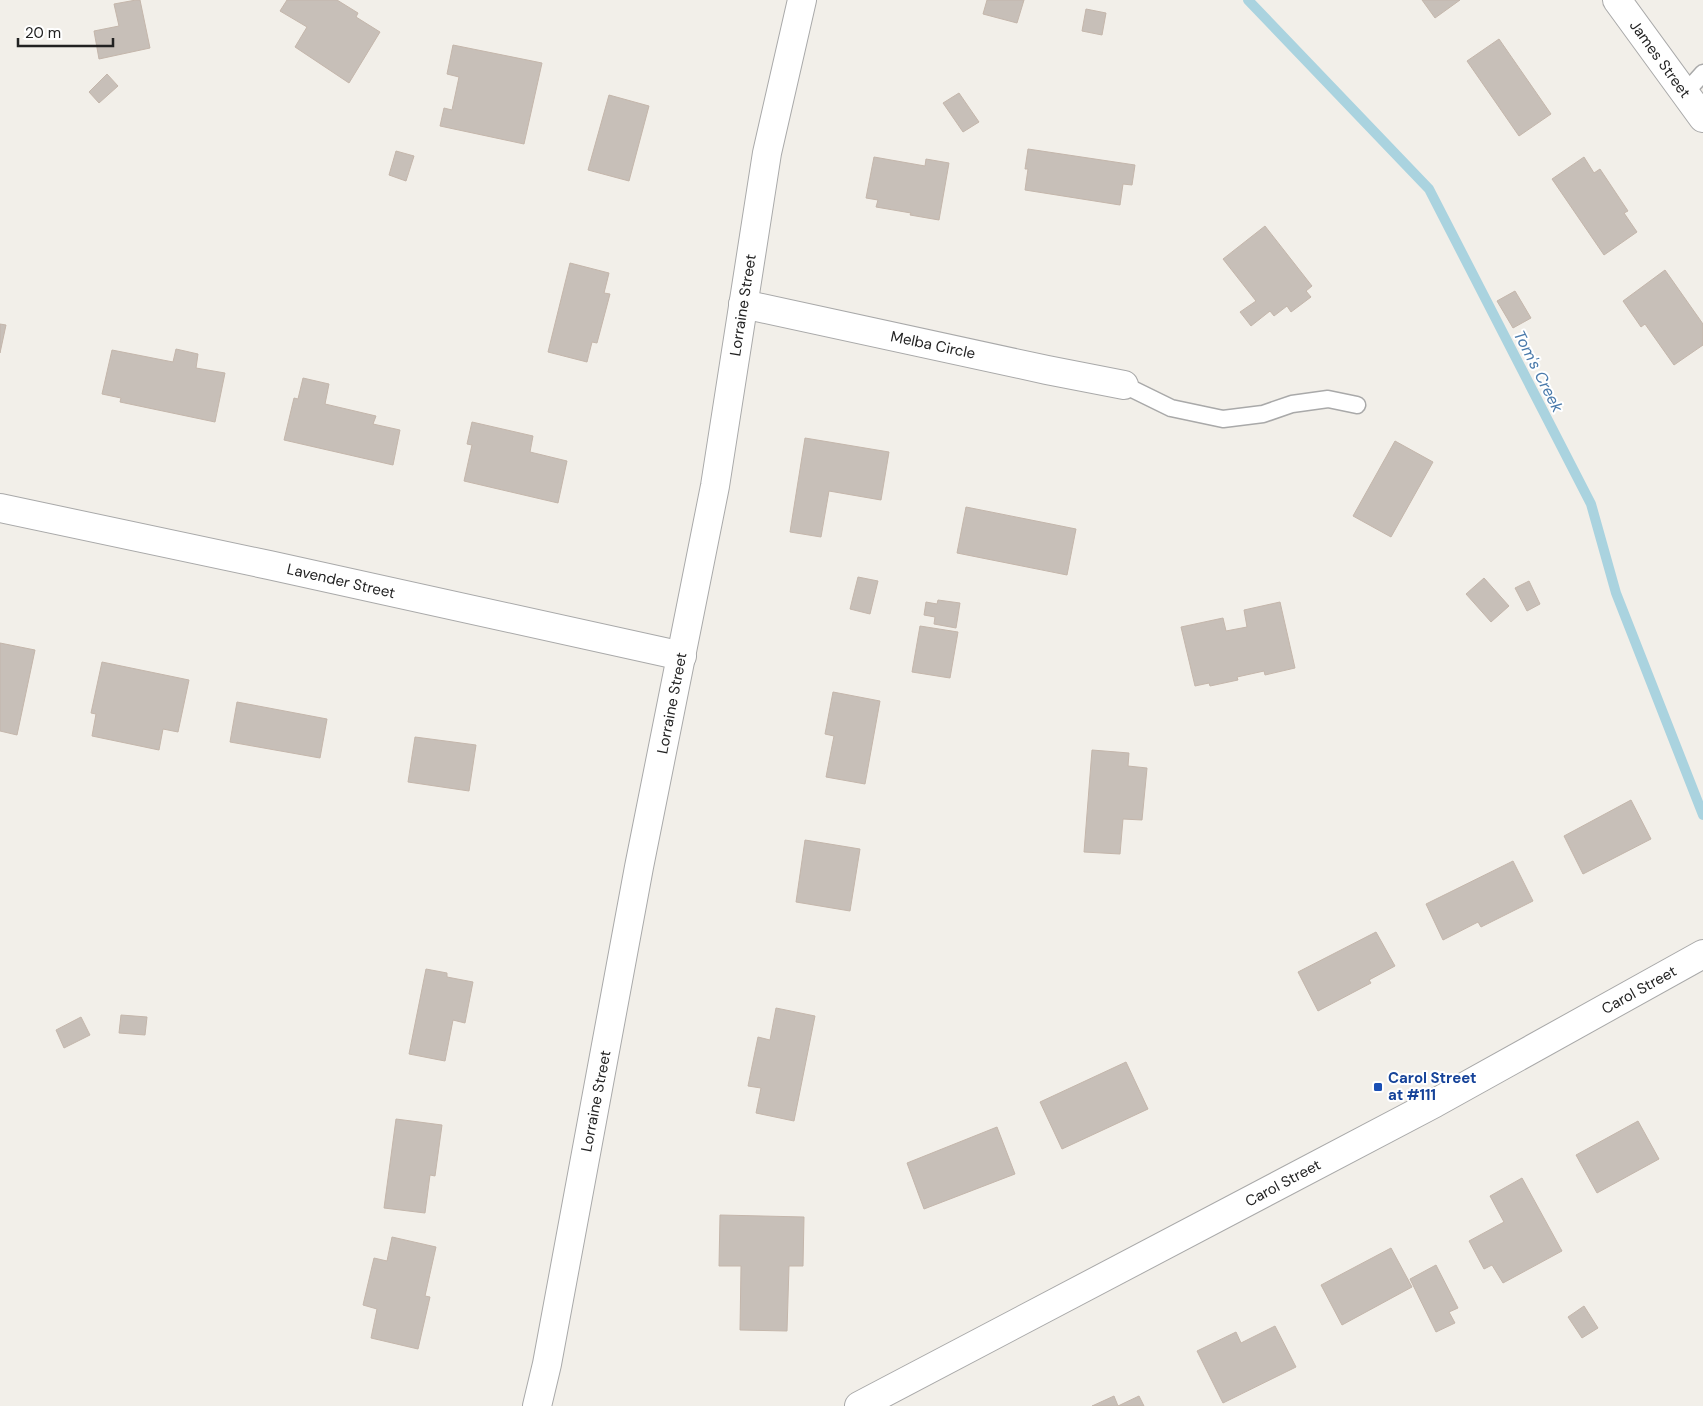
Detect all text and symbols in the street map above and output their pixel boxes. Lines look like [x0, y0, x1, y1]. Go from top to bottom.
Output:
scale bar [18, 15, 112, 47]
street label: James Street [1625, 16, 1695, 102]
text: 20 m [25, 23, 61, 43]
street label: Lorraine Street [725, 252, 761, 357]
street label: Melba Circle [889, 326, 977, 364]
water label: Tom's Creek [1509, 327, 1569, 417]
street label: Lavender Street [285, 559, 397, 603]
street label: Lorraine Street [652, 650, 692, 755]
street label: Carol Street [1598, 961, 1680, 1019]
street label: Lorraine Street [576, 1048, 616, 1153]
place label: Carol Street at #111 [1388, 1068, 1477, 1105]
marker: Carol Street at #111 [1372, 1081, 1384, 1093]
street label: Carol Street [1242, 1155, 1324, 1211]

